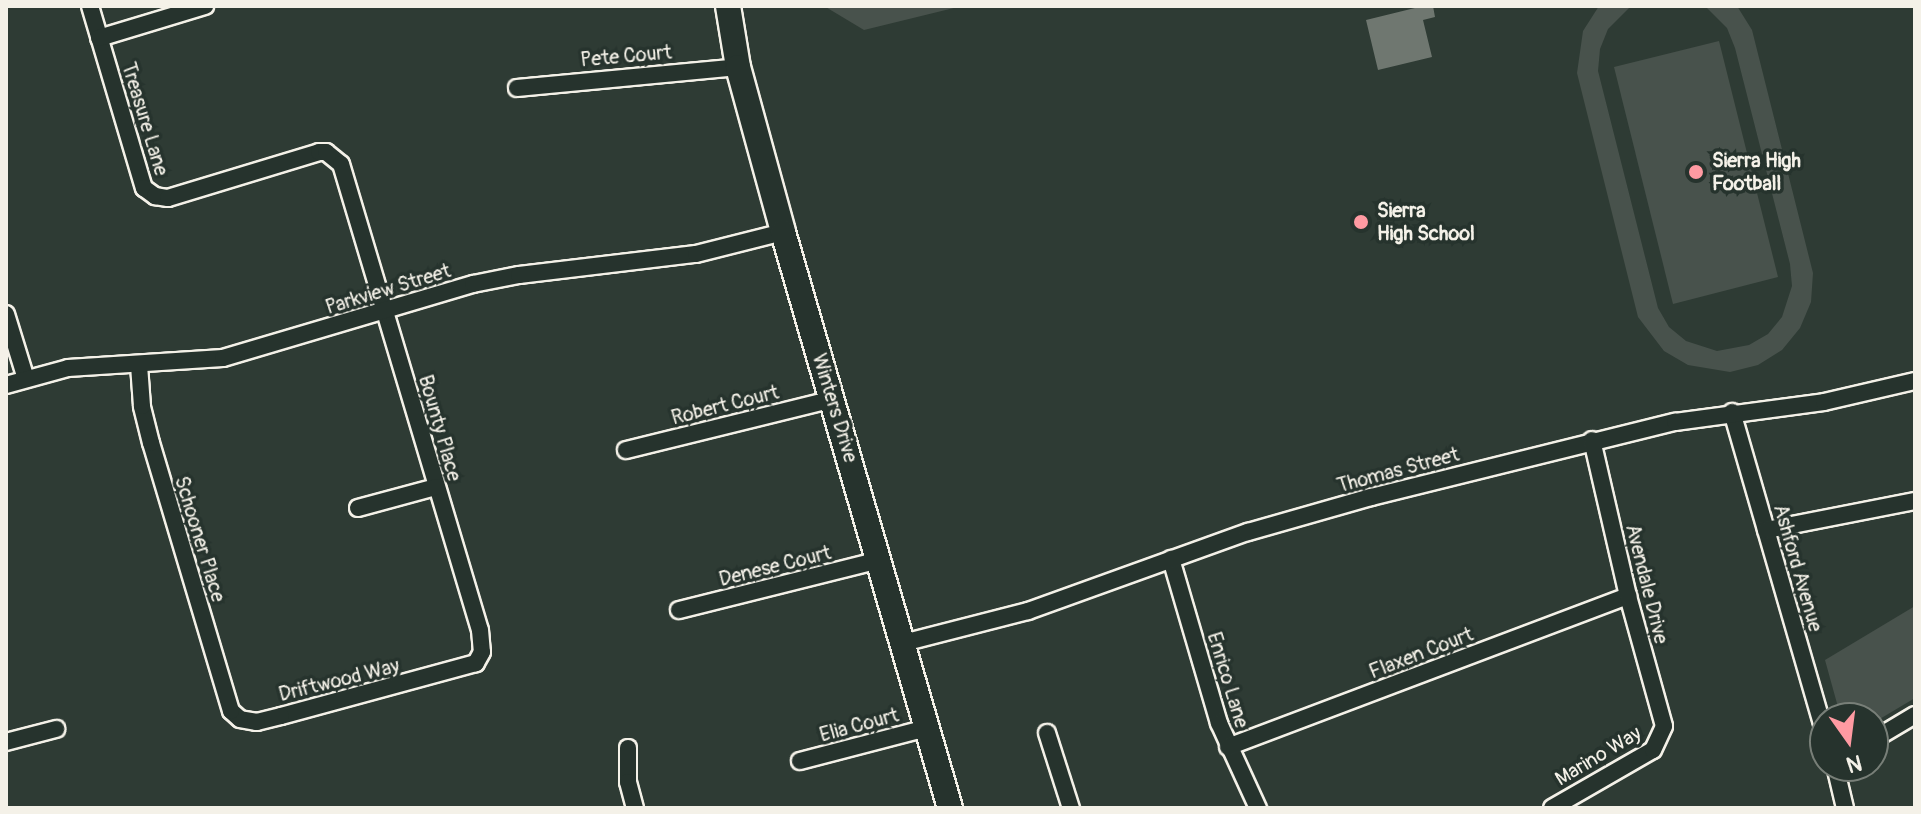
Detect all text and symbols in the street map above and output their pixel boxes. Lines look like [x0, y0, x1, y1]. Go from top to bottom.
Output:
street label: Pete Court [579, 40, 673, 72]
street label: Treasure Lane [116, 59, 174, 179]
place label: Sierra High Football [1712, 148, 1801, 195]
marker: Sierra High Football [1687, 163, 1705, 181]
place label: Sierra High School [1377, 198, 1475, 245]
marker: Sierra High School [1352, 213, 1370, 231]
street label: Parkview Street [323, 259, 453, 319]
street label: Winters Drive [807, 351, 863, 465]
street label: Bounty Place [413, 372, 467, 484]
street label: Robert Court [669, 380, 781, 430]
street label: Thomas Street [1334, 442, 1462, 498]
street label: Schooner Place [169, 473, 231, 605]
street label: Ashford Avenue [1768, 502, 1828, 634]
street label: Avendale Drive [1621, 522, 1673, 646]
street label: Denese Court [716, 540, 834, 592]
street label: Flaxen Court [1366, 622, 1476, 684]
street label: Enrico Lane [1202, 629, 1254, 731]
street label: Driftwood Way [276, 653, 402, 707]
north arrow [1809, 702, 1889, 782]
street label: Elia Court [817, 703, 901, 747]
street label: Marino Way [1551, 721, 1645, 791]
text: N [1844, 748, 1865, 779]

